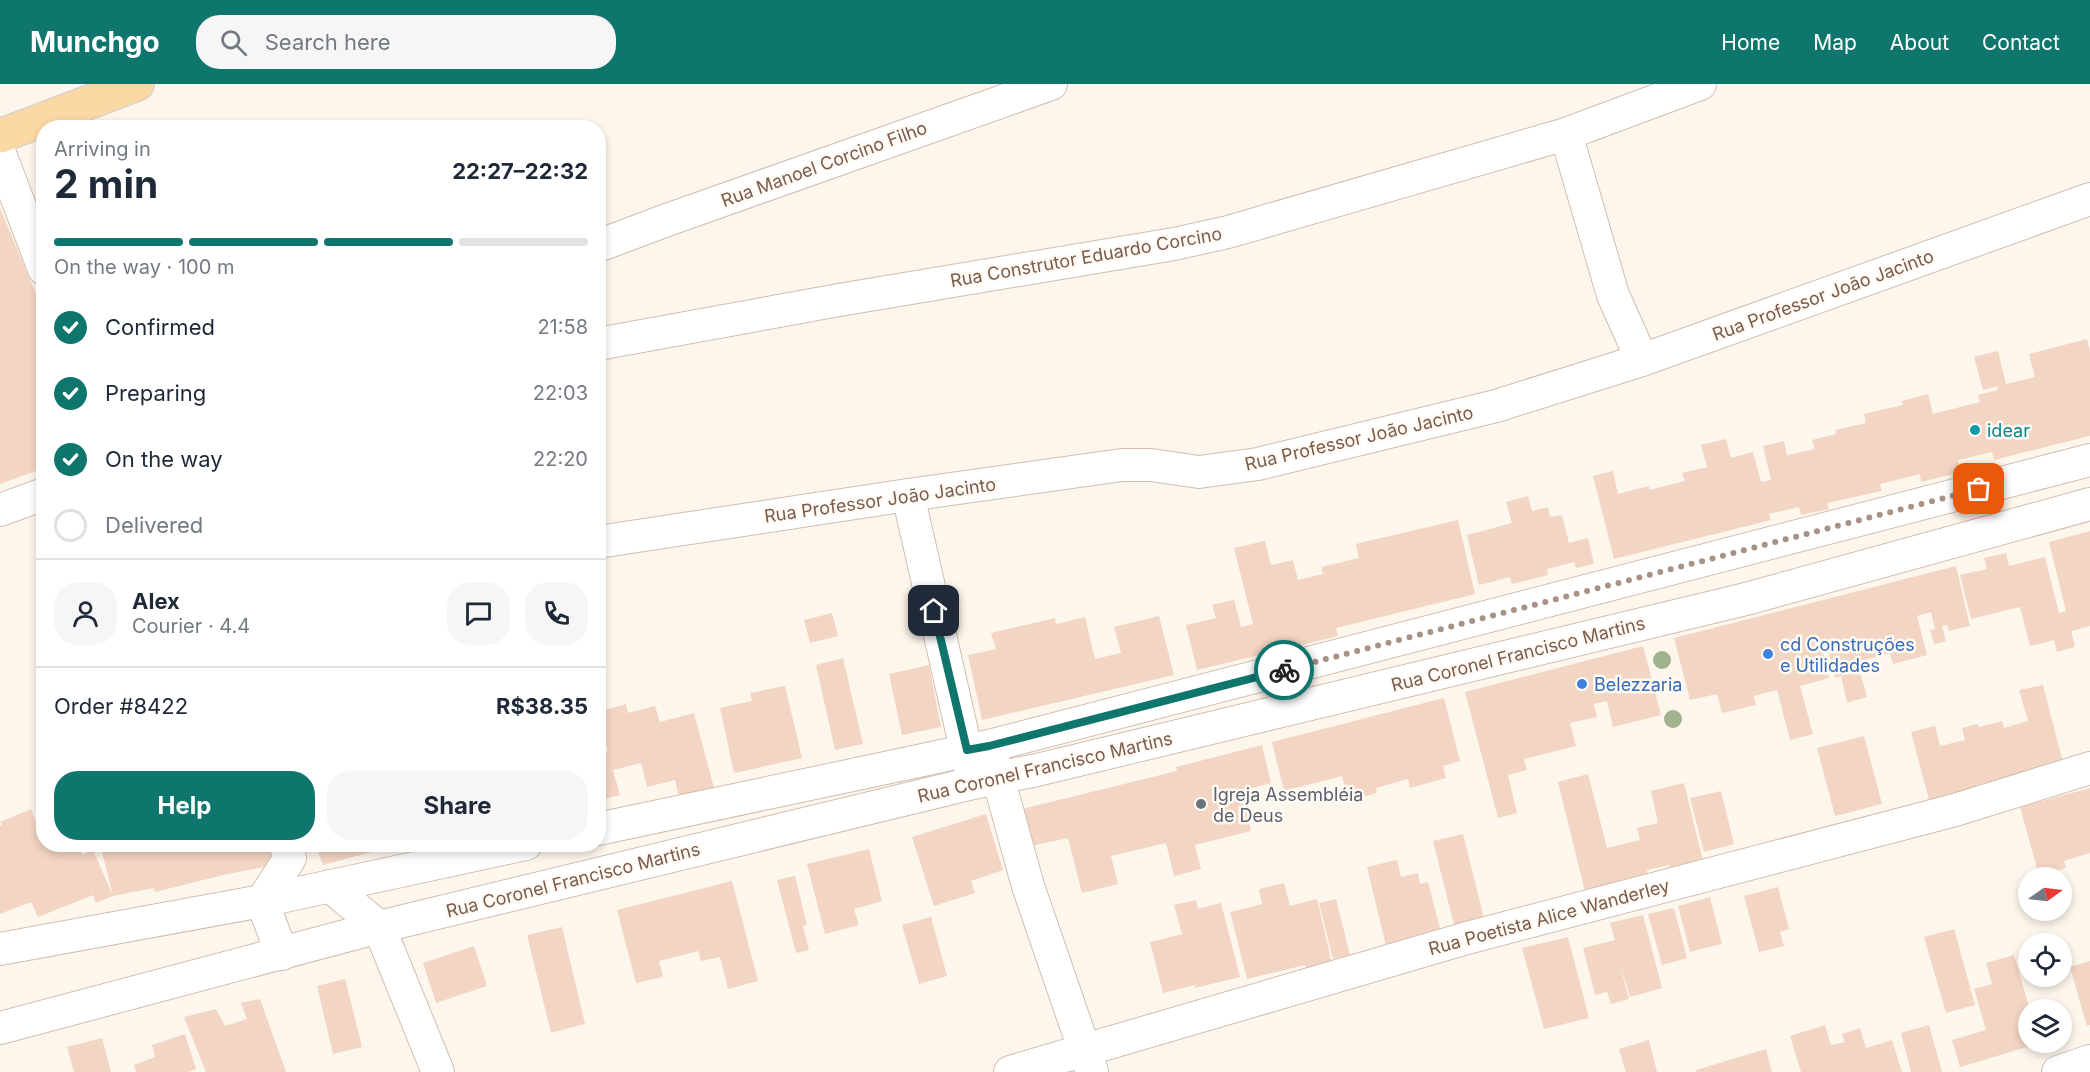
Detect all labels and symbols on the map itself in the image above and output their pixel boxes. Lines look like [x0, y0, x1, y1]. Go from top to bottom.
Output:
street label: Rua Manoel Corcino Filho [718, 117, 930, 211]
street label: Rua Construtor Eduardo Corcino [948, 223, 1224, 291]
street label: Rua Professor João Jacinto [1710, 245, 1936, 345]
street label: Rua Professor João Jacinto [1243, 401, 1475, 475]
place label: idear [1987, 420, 2030, 441]
marker: idear [1968, 423, 1982, 437]
pin [1953, 463, 2004, 514]
street label: Rua Professor João Jacinto [763, 473, 997, 527]
pin [908, 585, 959, 636]
street label: Rua Coronel Francisco Martins [1389, 612, 1647, 696]
place label: cd Construções e Utilidades [1780, 634, 1915, 676]
courier [1254, 640, 1314, 700]
marker: cd Construções e Utilidades [1761, 647, 1775, 661]
place label: Belezzaria [1594, 674, 1682, 695]
marker: Belezzaria [1575, 677, 1589, 691]
street label: Rua Coronel Francisco Martins [916, 727, 1174, 807]
place label: Igreja Assembléia de Deus [1213, 784, 1363, 826]
marker: Igreja Assembléia de Deus [1194, 797, 1208, 811]
street label: Rua Coronel Francisco Martins [444, 838, 702, 922]
north arrow [2018, 867, 2072, 921]
street label: Rua Poetista Alice Wanderley [1426, 875, 1672, 959]

